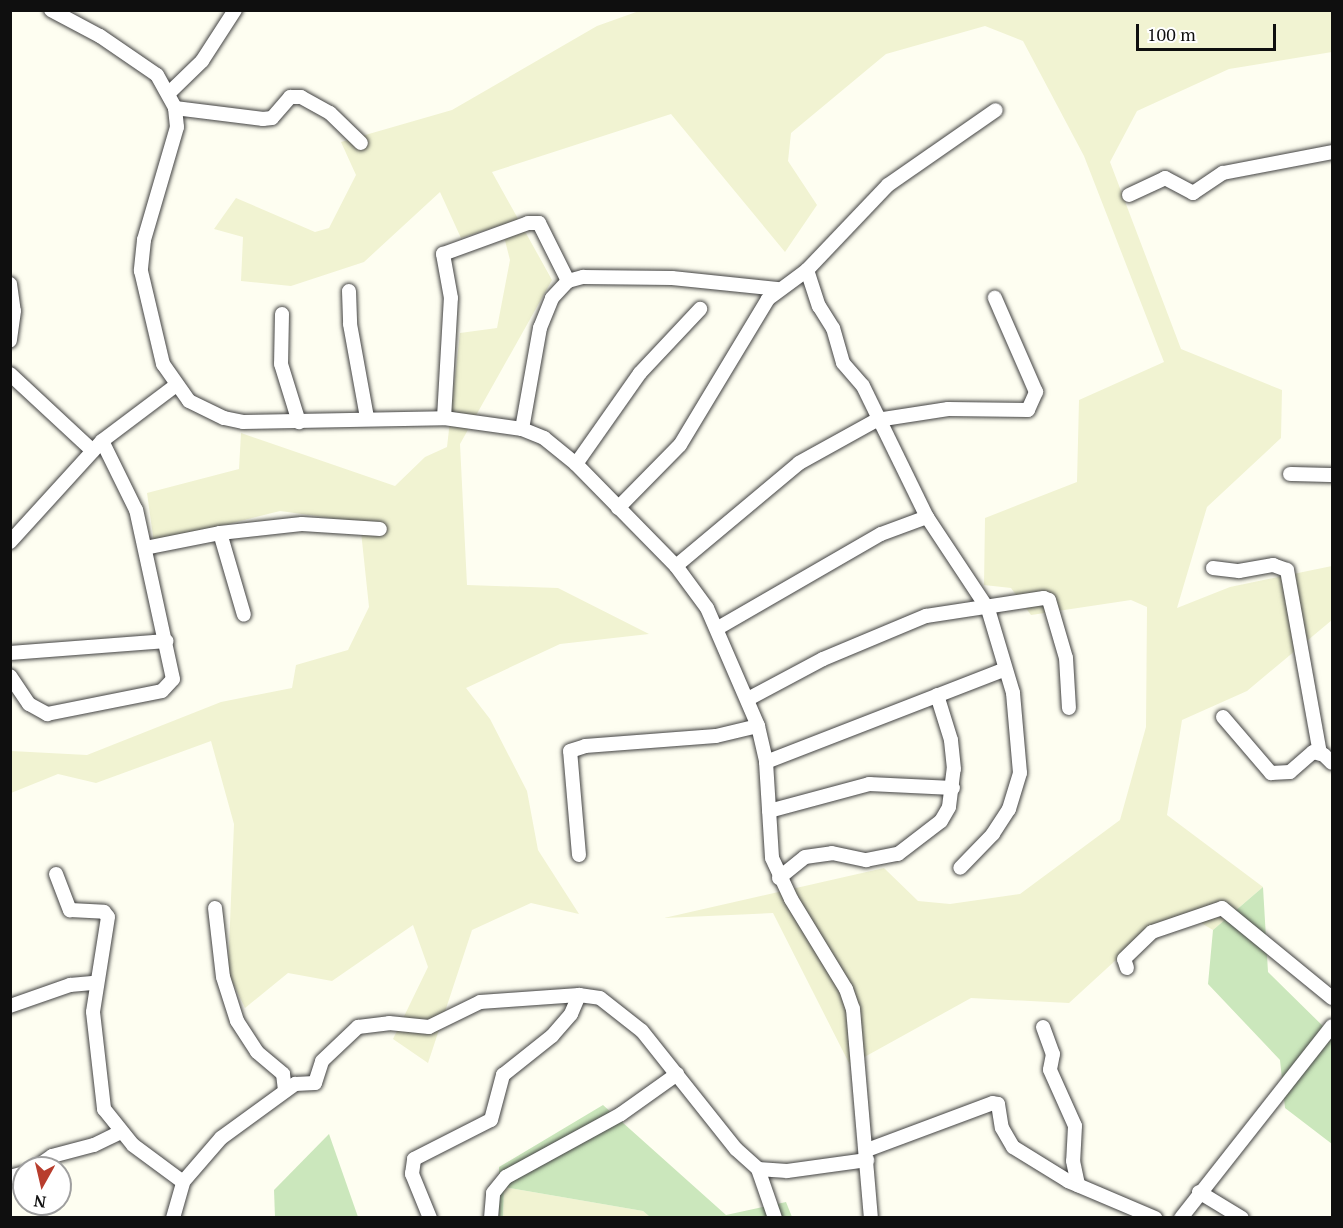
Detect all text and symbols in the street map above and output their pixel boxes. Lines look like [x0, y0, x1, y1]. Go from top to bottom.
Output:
scale bar [1139, 12, 1278, 50]
text: 100 m [1147, 22, 1196, 46]
north arrow [12, 1156, 72, 1216]
text: N [32, 1190, 47, 1214]

